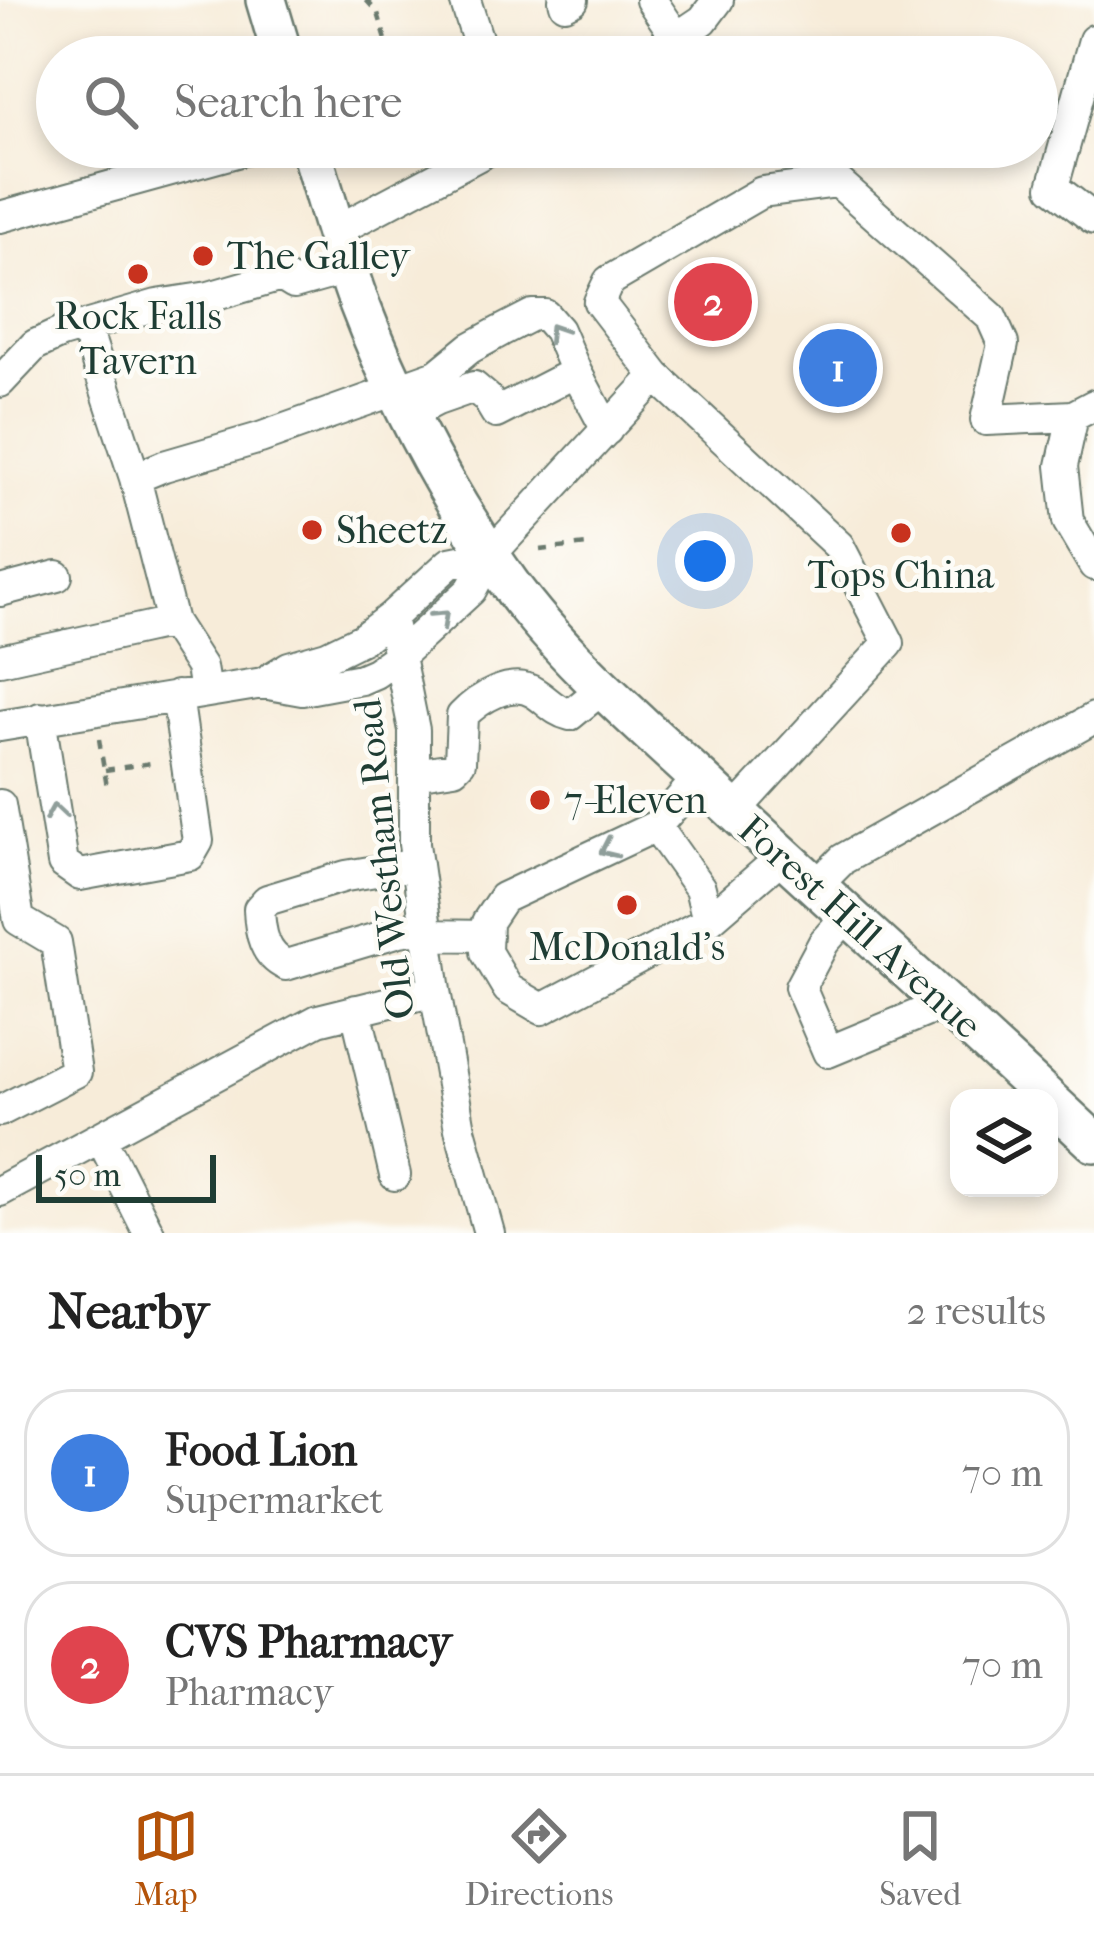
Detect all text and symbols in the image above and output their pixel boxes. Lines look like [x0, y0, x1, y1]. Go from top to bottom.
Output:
search box [36, 36, 1058, 168]
icon: search [78, 69, 144, 135]
text: Search here [174, 76, 402, 129]
place label: The Galley [227, 233, 411, 279]
marker: The Galley [190, 243, 216, 269]
pin: 2 [674, 257, 752, 347]
marker: Rock Falls Tavern [125, 261, 151, 287]
place label: Rock Falls Tavern [54, 293, 222, 384]
one-way arrow [548, 323, 570, 345]
pin: 1 [799, 323, 877, 413]
place label: Sheetz [336, 507, 448, 553]
marker: Sheetz [299, 517, 325, 543]
marker: Tops China [888, 520, 914, 546]
your location [675, 531, 735, 591]
place label: Tops China [808, 552, 995, 598]
one-way arrow [427, 610, 448, 632]
street label: Old Westham Road [344, 696, 424, 1021]
place label: 7-Eleven [564, 777, 707, 823]
marker: 7-Eleven [527, 787, 553, 813]
one-way arrow [44, 802, 69, 822]
street label: Forest Hill Avenue [729, 806, 991, 1048]
one-way arrow [599, 835, 620, 858]
marker: McDonald's [614, 892, 640, 918]
place label: McDonald's [529, 924, 725, 970]
map controls [950, 1089, 1058, 1197]
button: layers [950, 1089, 1058, 1197]
scale bar [36, 1149, 216, 1202]
text: 50 m [54, 1156, 121, 1195]
text: Nearby [48, 1281, 209, 1341]
text: 2 results [907, 1288, 1046, 1334]
text: Food Lion [165, 1424, 357, 1477]
text: 1 [83, 1450, 97, 1496]
text: 70 m [962, 1450, 1043, 1496]
text: Supermarket [165, 1477, 384, 1523]
text: CVS Pharmacy [165, 1616, 452, 1669]
text: 2 [80, 1642, 100, 1688]
text: 70 m [962, 1642, 1043, 1688]
text: Pharmacy [165, 1669, 333, 1715]
tab: Map [133, 1803, 199, 1914]
tab: Directions [465, 1803, 613, 1914]
tab: Saved [879, 1803, 961, 1914]

